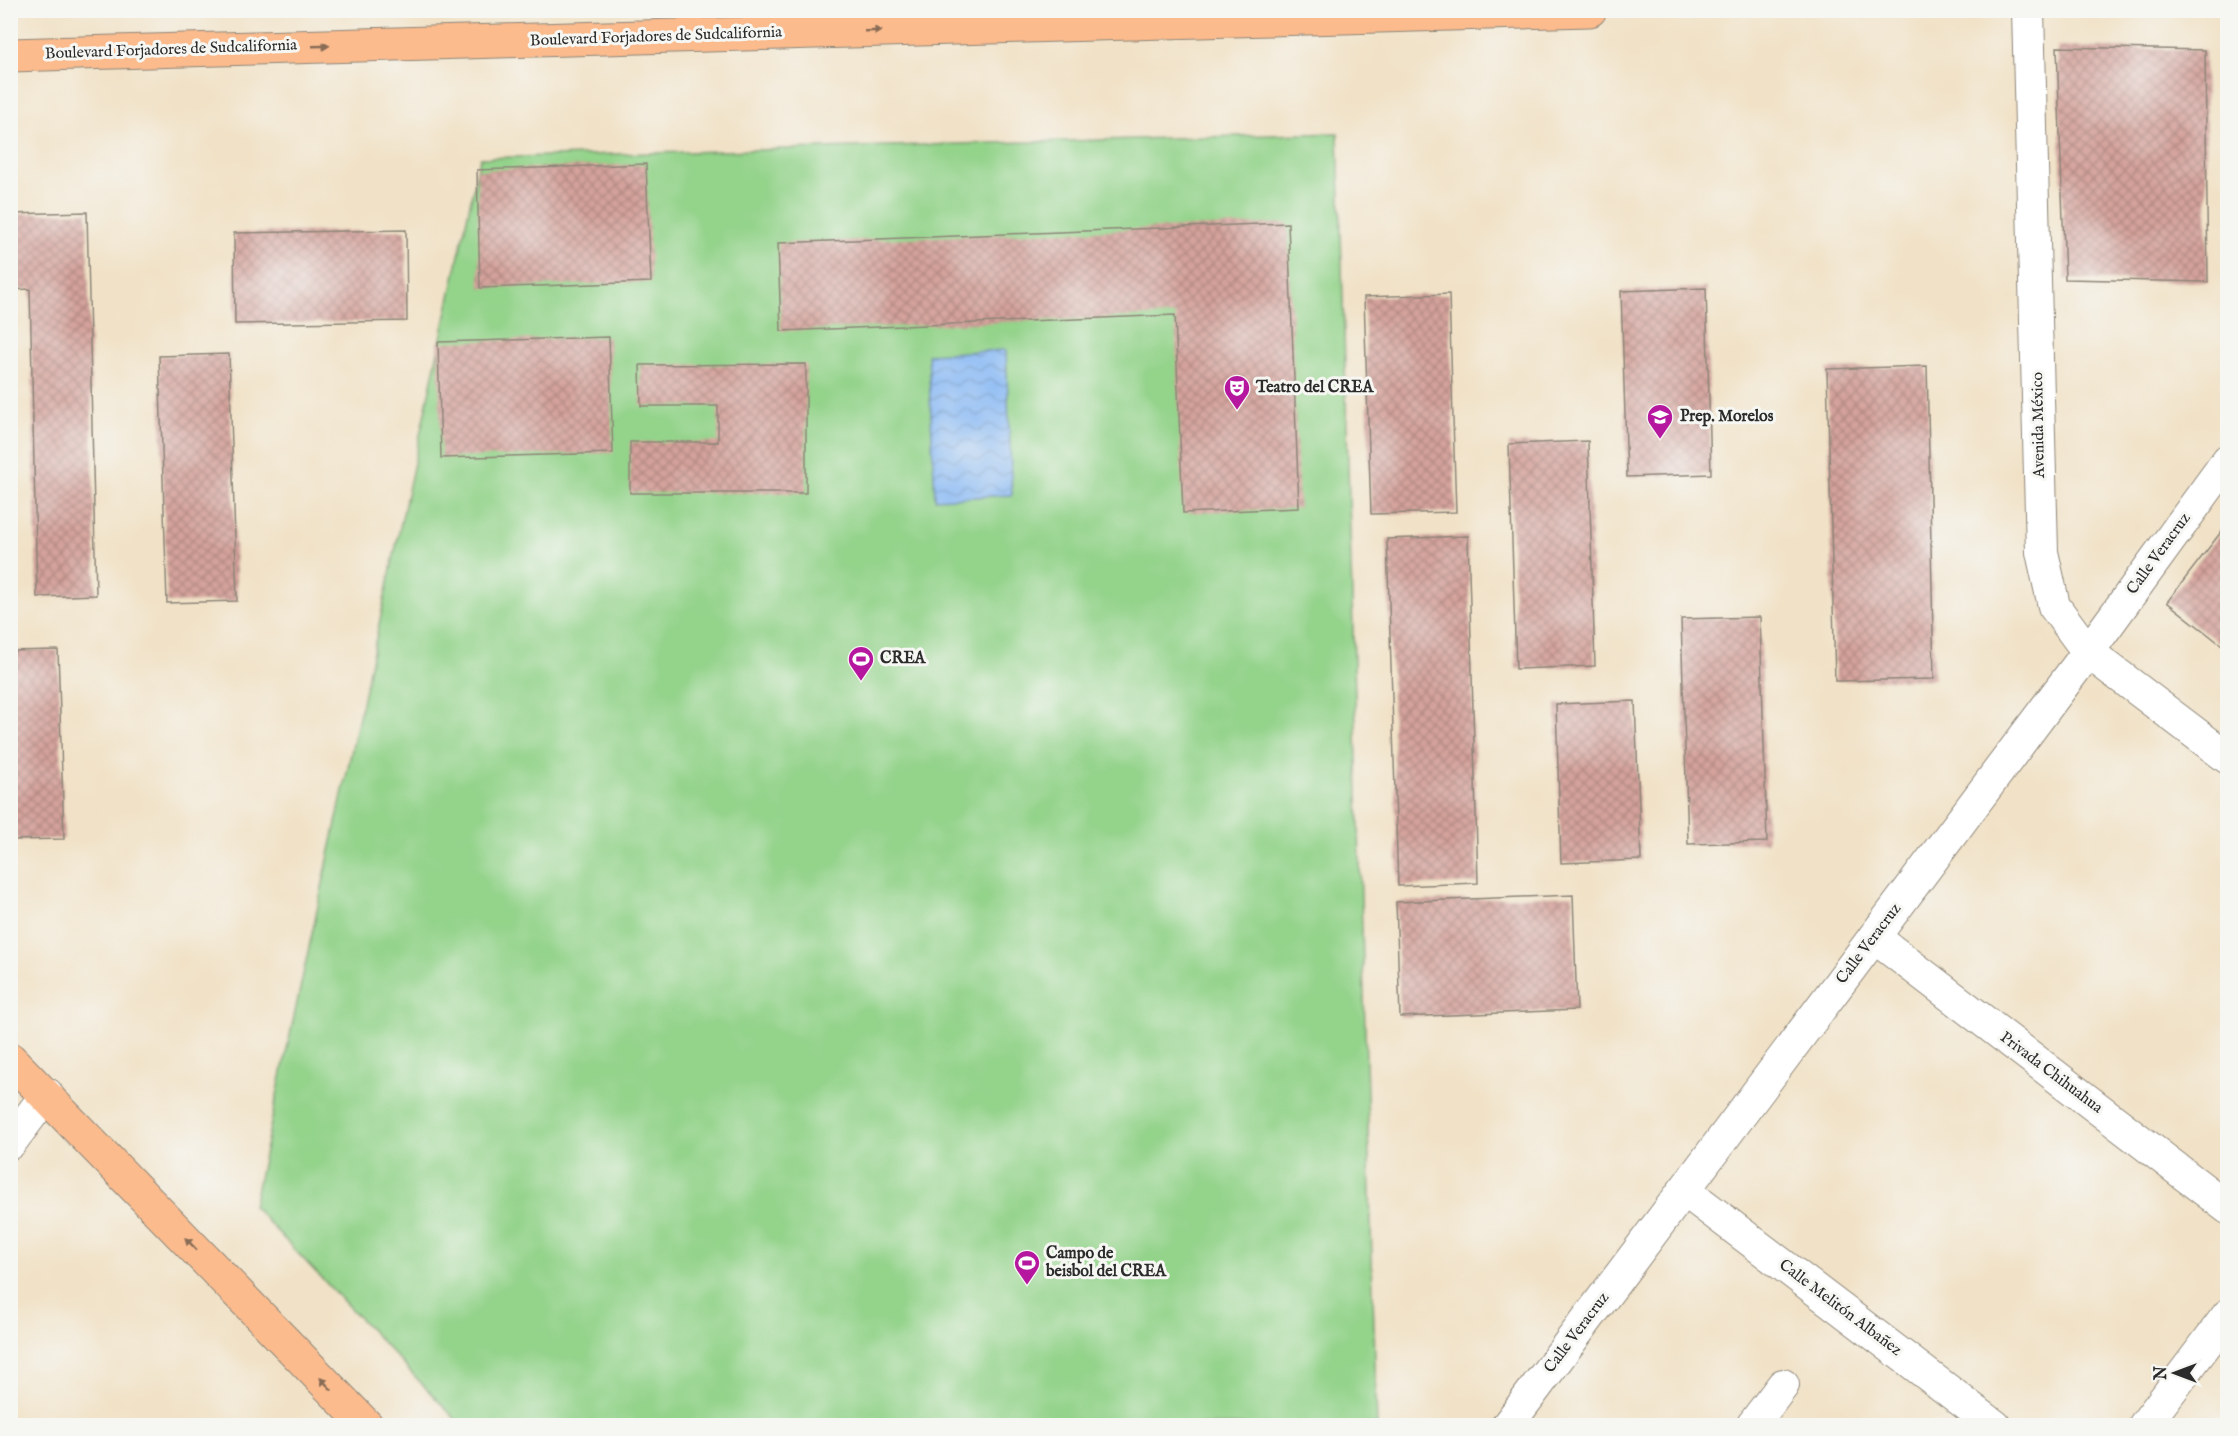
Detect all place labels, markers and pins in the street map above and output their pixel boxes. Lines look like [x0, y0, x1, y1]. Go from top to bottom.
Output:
theatre icon: Teatro del CREA [1222, 373, 1252, 411]
place label: Teatro del CREA [1255, 378, 1374, 398]
school or university icon: Prep. Morelos [1645, 402, 1675, 440]
place label: Prep. Morelos [1680, 407, 1774, 427]
sports icon: CREA [846, 644, 876, 682]
place label: CREA [880, 649, 927, 669]
place label: Campo de beisbol del CREA [1045, 1244, 1167, 1282]
sports icon: Campo de beisbol del CREA [1012, 1248, 1042, 1286]

